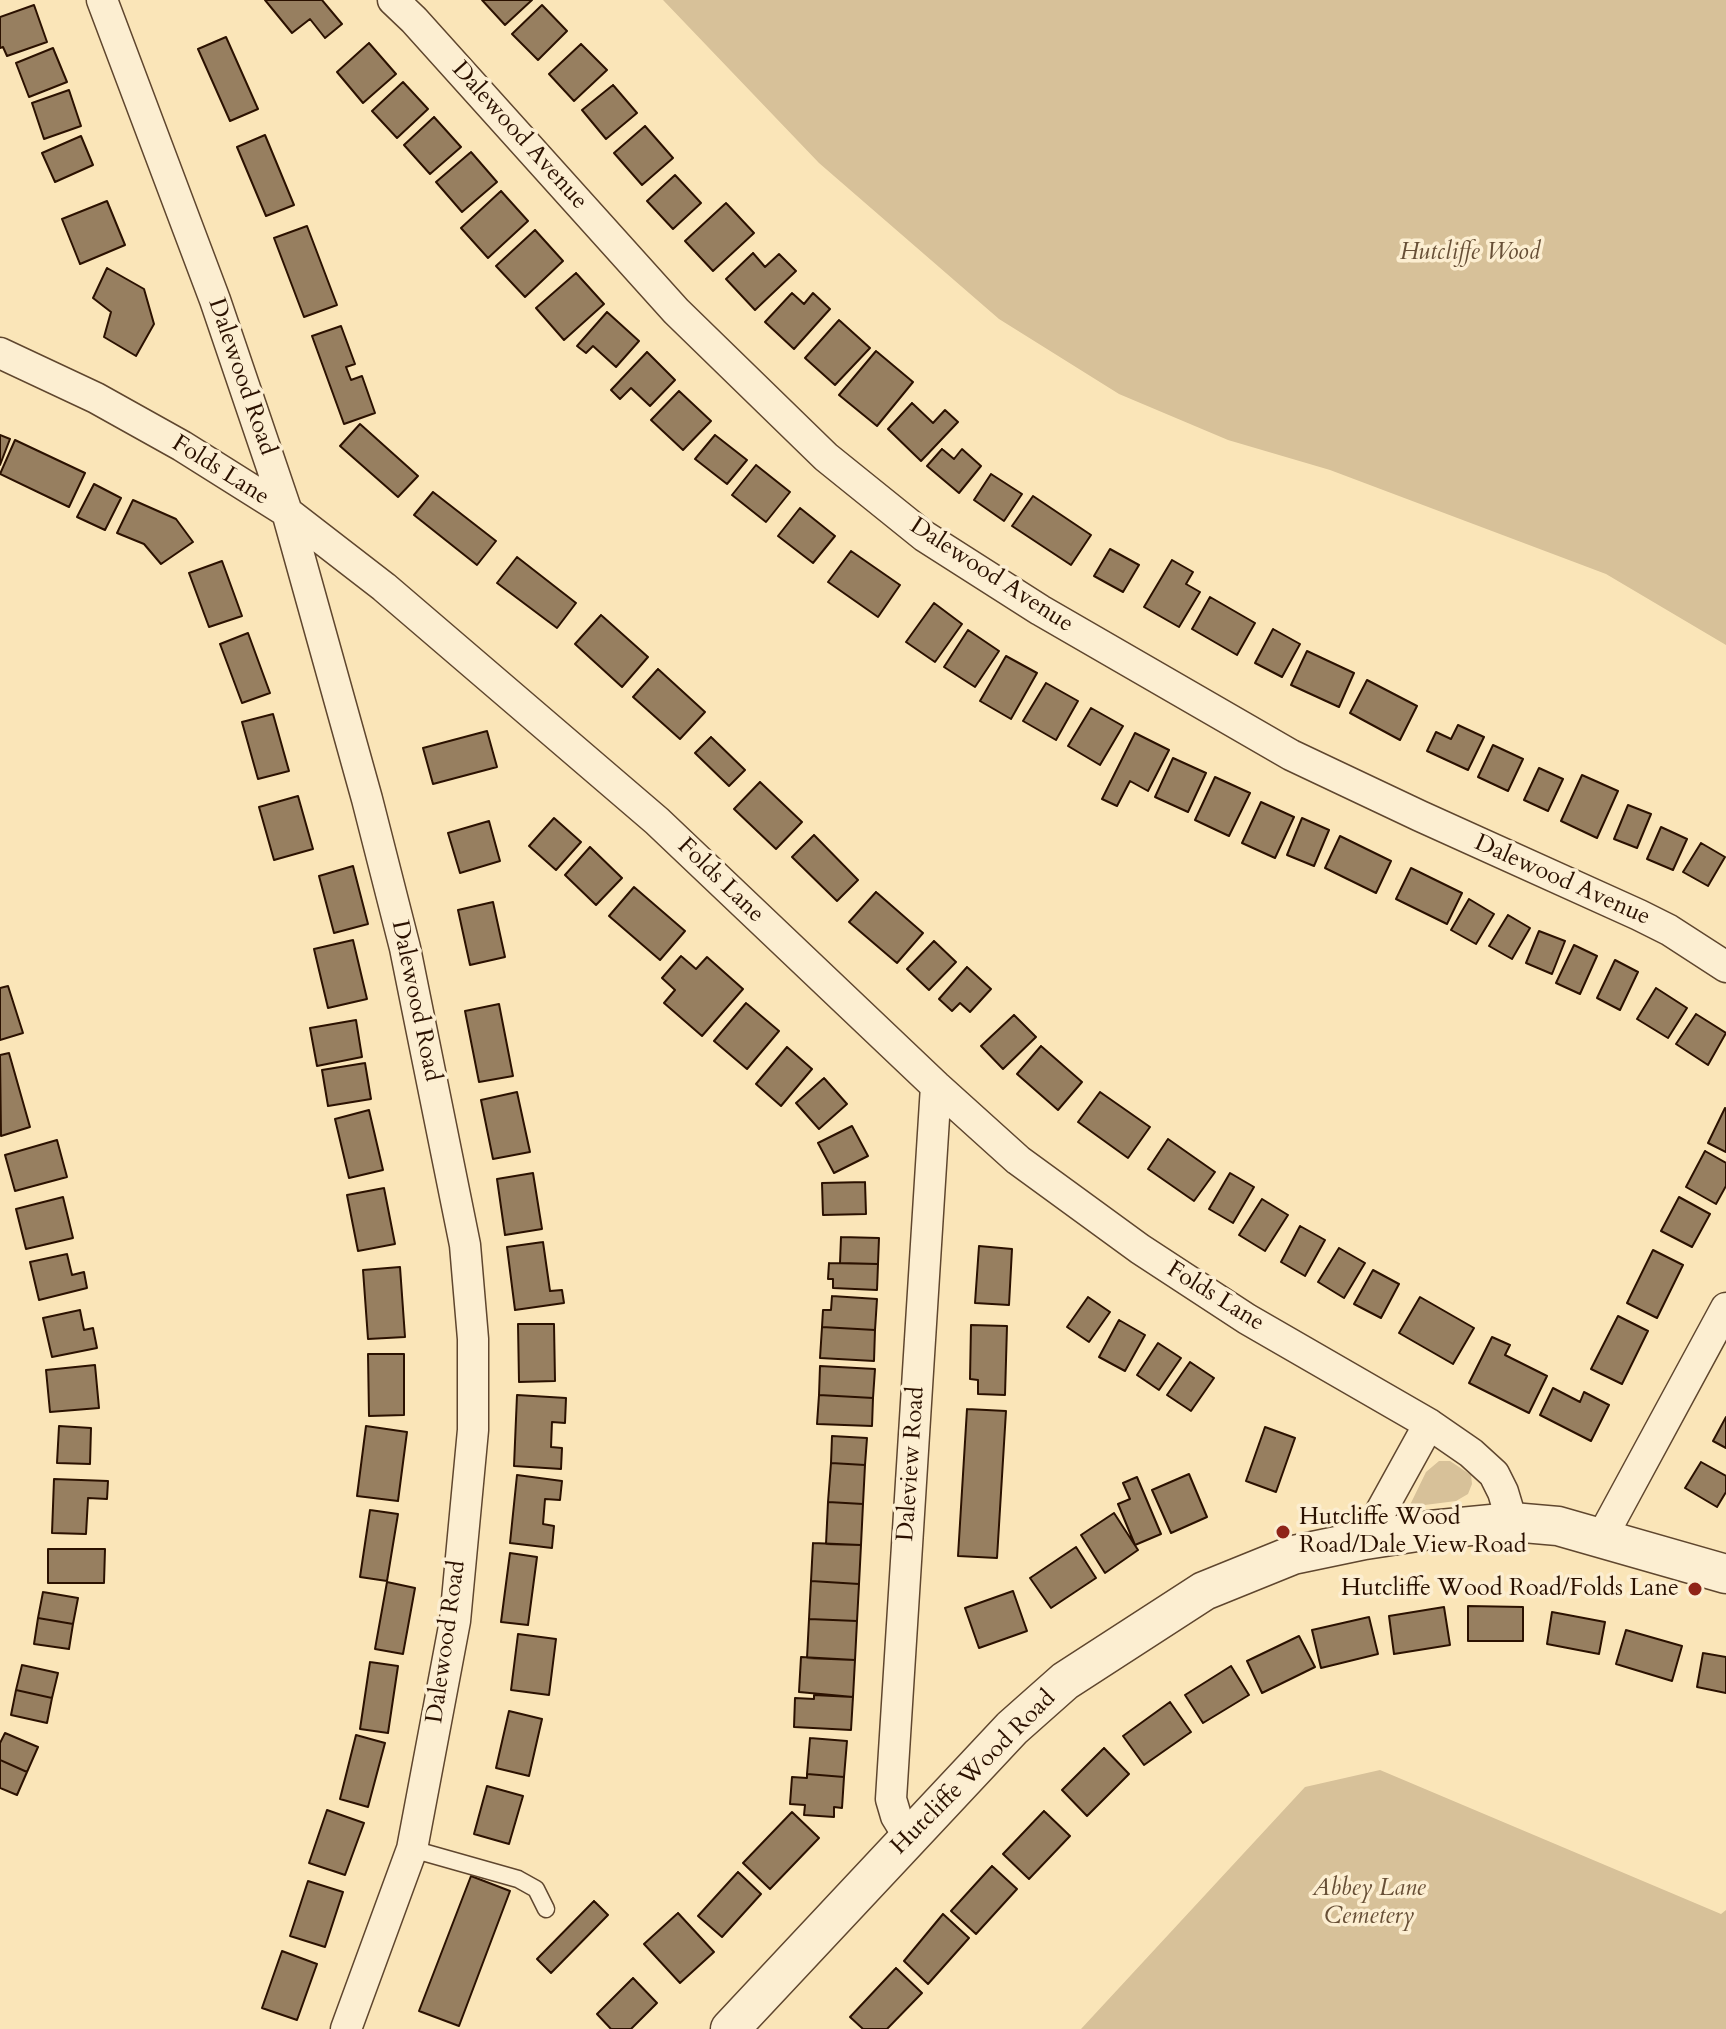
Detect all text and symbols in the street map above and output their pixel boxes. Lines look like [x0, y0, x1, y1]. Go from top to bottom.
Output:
street label: Dalewood Avenue [445, 56, 593, 216]
park label: Hutcliffe Wood [1400, 239, 1540, 267]
street label: Dalewood Road [201, 295, 281, 459]
street label: Folds Lane [166, 430, 274, 512]
street label: Dalewood Avenue [904, 512, 1078, 640]
street label: Dalewood Avenue [1470, 829, 1654, 933]
street label: Folds Lane [671, 833, 769, 929]
street label: Dalewood Road [384, 918, 446, 1084]
street label: Folds Lane [1161, 1256, 1269, 1338]
street label: Daleview Road [892, 1386, 932, 1542]
place label: Hutcliffe Wood Road/Dale View Road [1299, 1504, 1527, 1560]
marker: Hutcliffe Wood Road/Dale View Road [1274, 1523, 1292, 1541]
street label: Dalewood Road [421, 1559, 473, 1725]
place label: Hutcliffe Wood Road/Folds Lane [1341, 1575, 1679, 1603]
marker: Hutcliffe Wood Road/Folds Lane [1686, 1580, 1704, 1598]
street label: Hutcliffe Wood Road [886, 1685, 1062, 1861]
park label: Abbey Lane Cemetery [1312, 1875, 1426, 1931]

